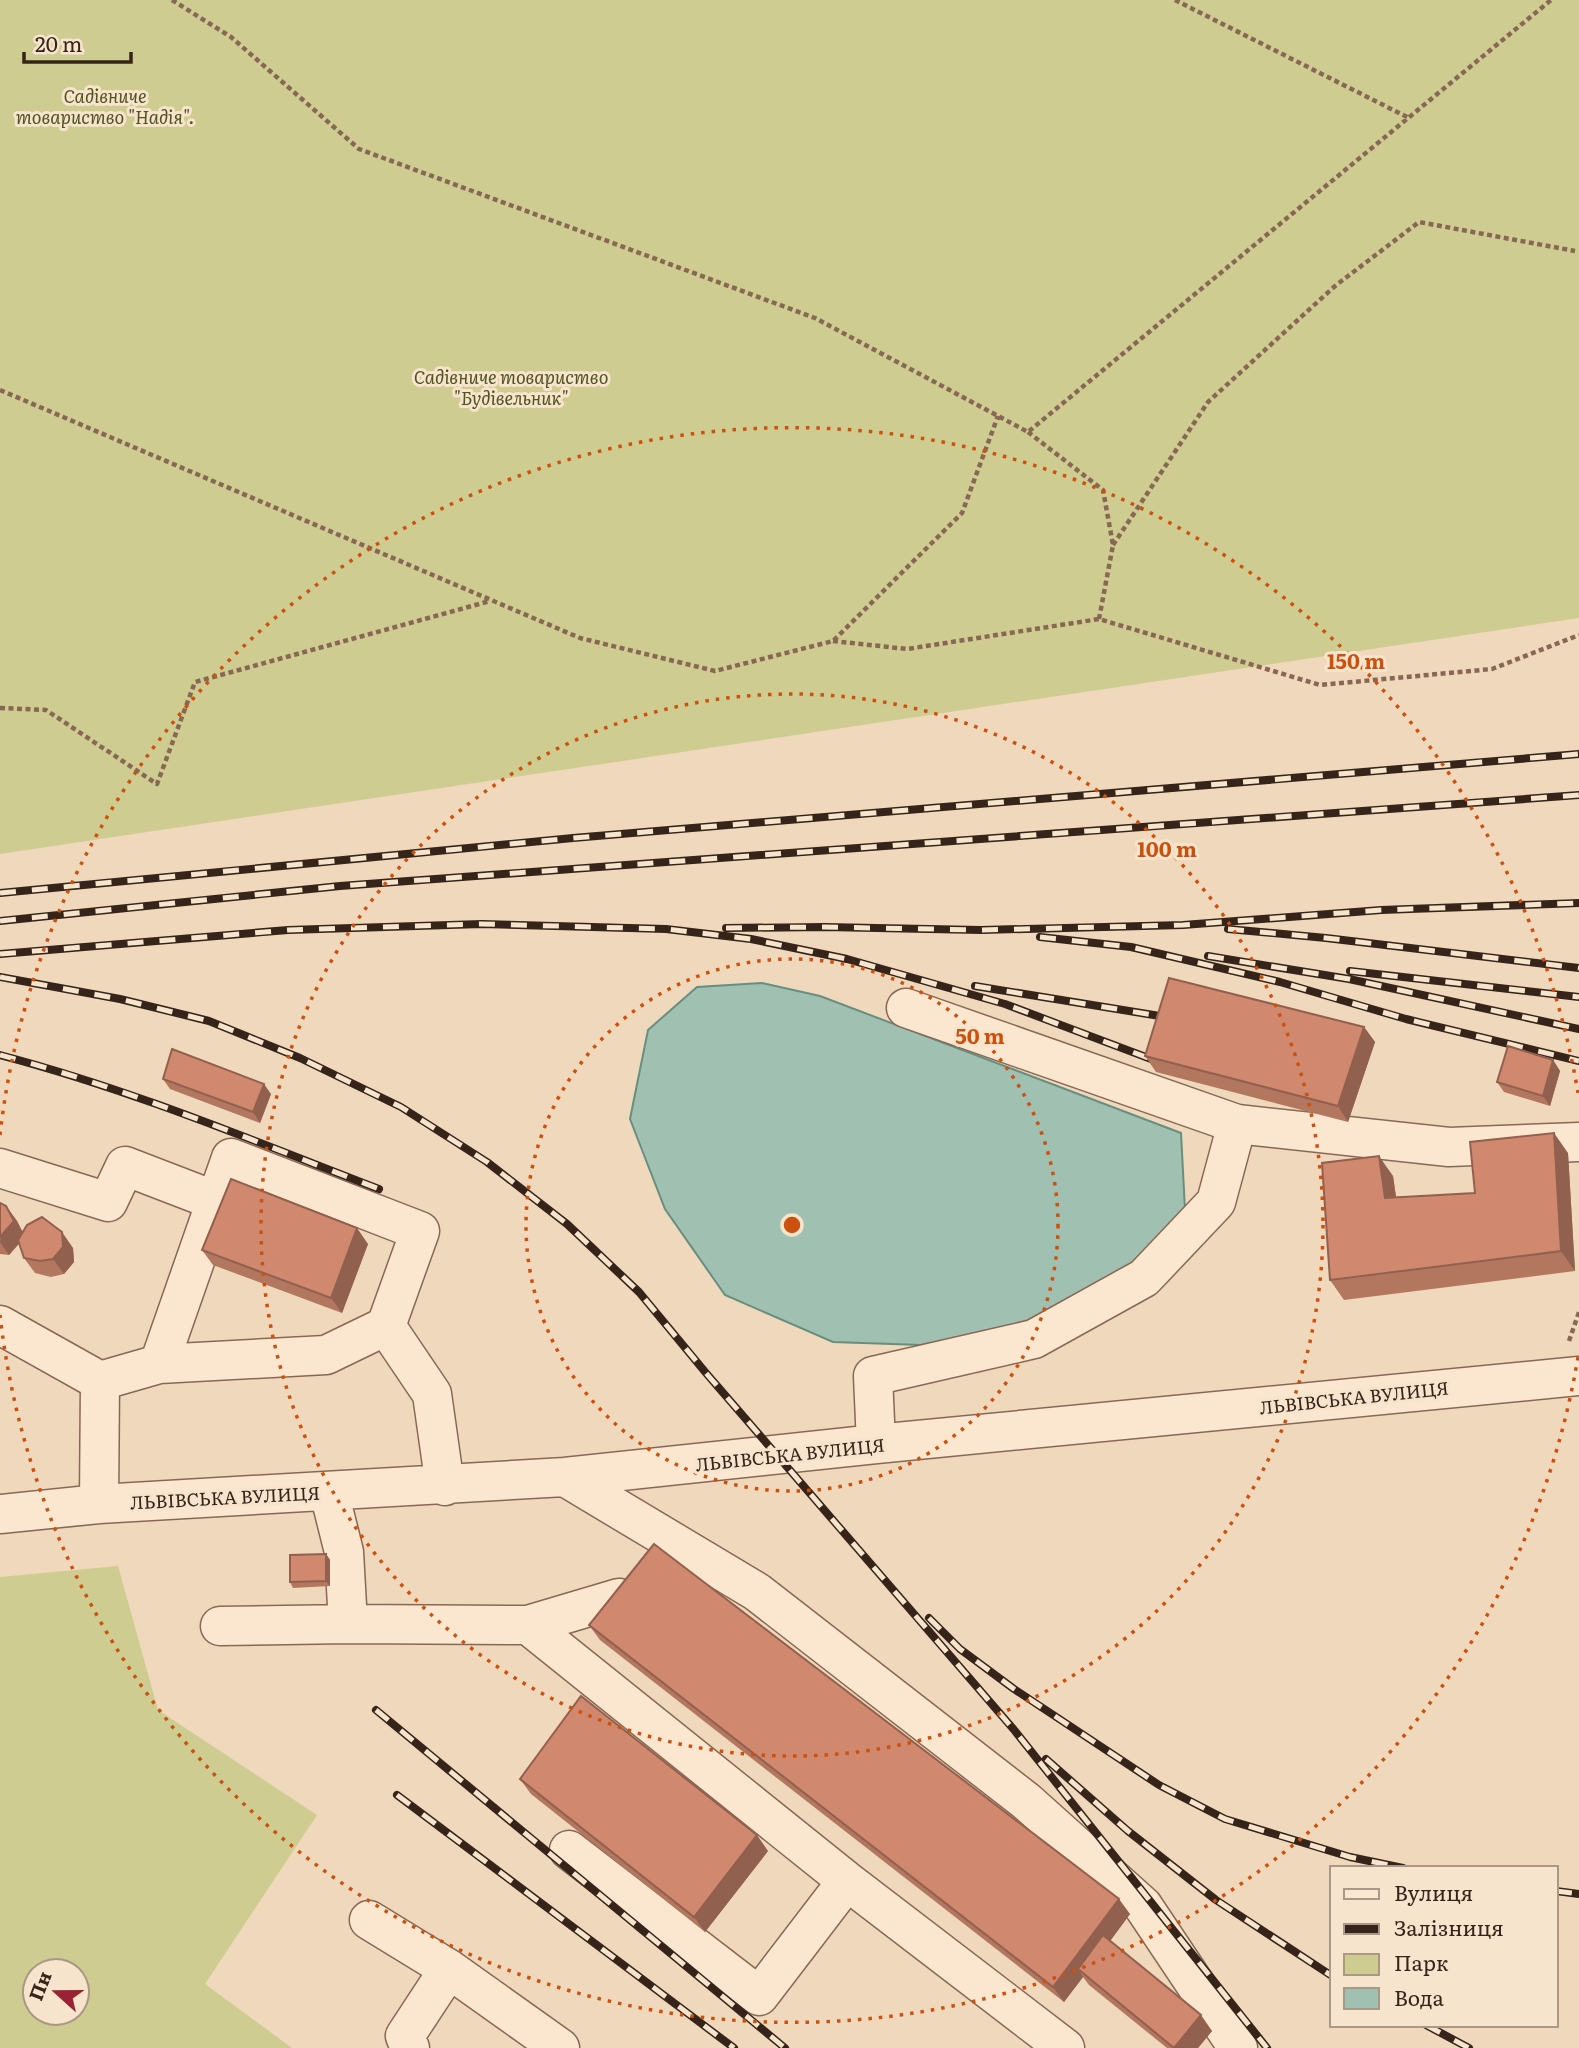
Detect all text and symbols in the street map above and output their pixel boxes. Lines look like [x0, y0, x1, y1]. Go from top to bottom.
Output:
scale bar [24, 21, 131, 65]
text: 20 m [35, 27, 82, 58]
park label: Садівниче товариство "Надія". [16, 82, 194, 130]
park label: Садівниче товариство "Будівельник" [414, 363, 608, 411]
text: 150 m [1327, 644, 1385, 675]
text: 100 m [1137, 832, 1197, 863]
text: 50 m [955, 1019, 1005, 1050]
centre of rings [780, 1213, 804, 1237]
street label: ЛЬВІВСЬКА ВУЛИЦЯ [1258, 1374, 1450, 1420]
street label: ЛЬВІВСЬКА ВУЛИЦЯ [694, 1431, 886, 1477]
street label: ЛЬВІВСЬКА ВУЛИЦЯ [129, 1479, 321, 1515]
legend [1330, 1866, 1558, 2027]
text: Вулиця [1394, 1876, 1473, 1907]
text: Залізниця [1394, 1911, 1504, 1942]
text: Парк [1394, 1946, 1449, 1977]
north arrow [21, 1957, 91, 2027]
text: Пн [21, 1967, 58, 2004]
text: Вода [1394, 1981, 1445, 2012]

